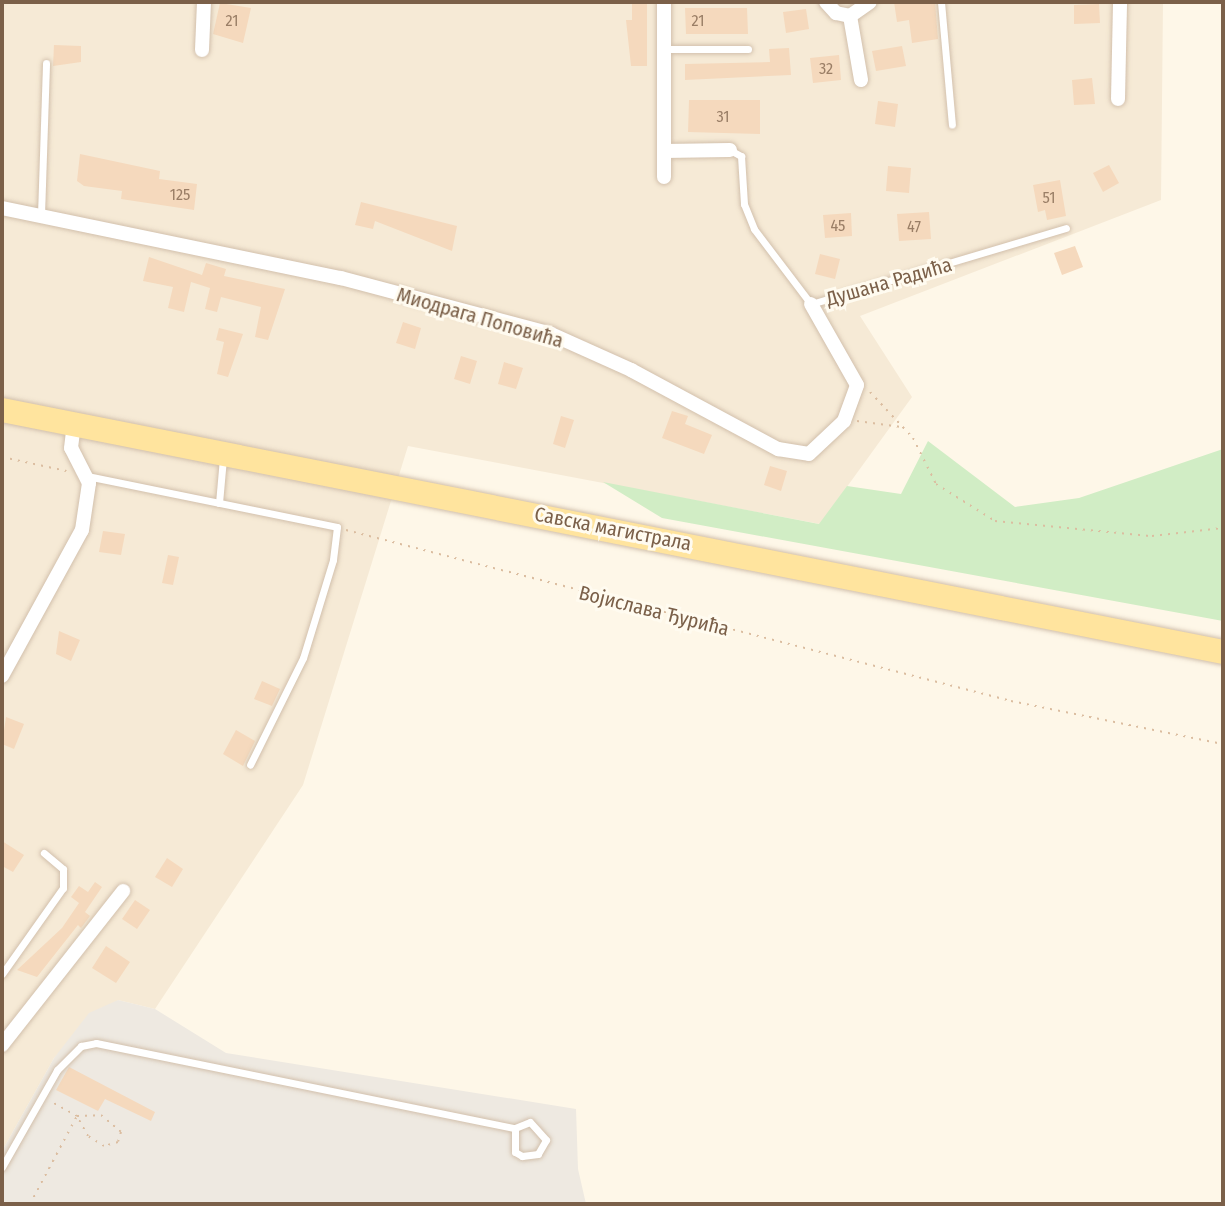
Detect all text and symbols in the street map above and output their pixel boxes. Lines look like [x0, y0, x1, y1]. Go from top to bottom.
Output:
house number: 21 [226, 11, 238, 31]
house number: 21 [692, 11, 704, 31]
house number: 32 [819, 59, 833, 79]
house number: 31 [716, 107, 730, 127]
house number: 125 [170, 185, 190, 205]
house number: 51 [1043, 188, 1055, 208]
house number: 45 [831, 216, 845, 236]
house number: 47 [907, 217, 921, 237]
street label: Душана Радића [823, 253, 955, 311]
street label: Миодрага Поповића [394, 283, 566, 353]
street label: Савска магистрала [533, 502, 693, 556]
street label: Војислава Ђурића [576, 581, 732, 641]

